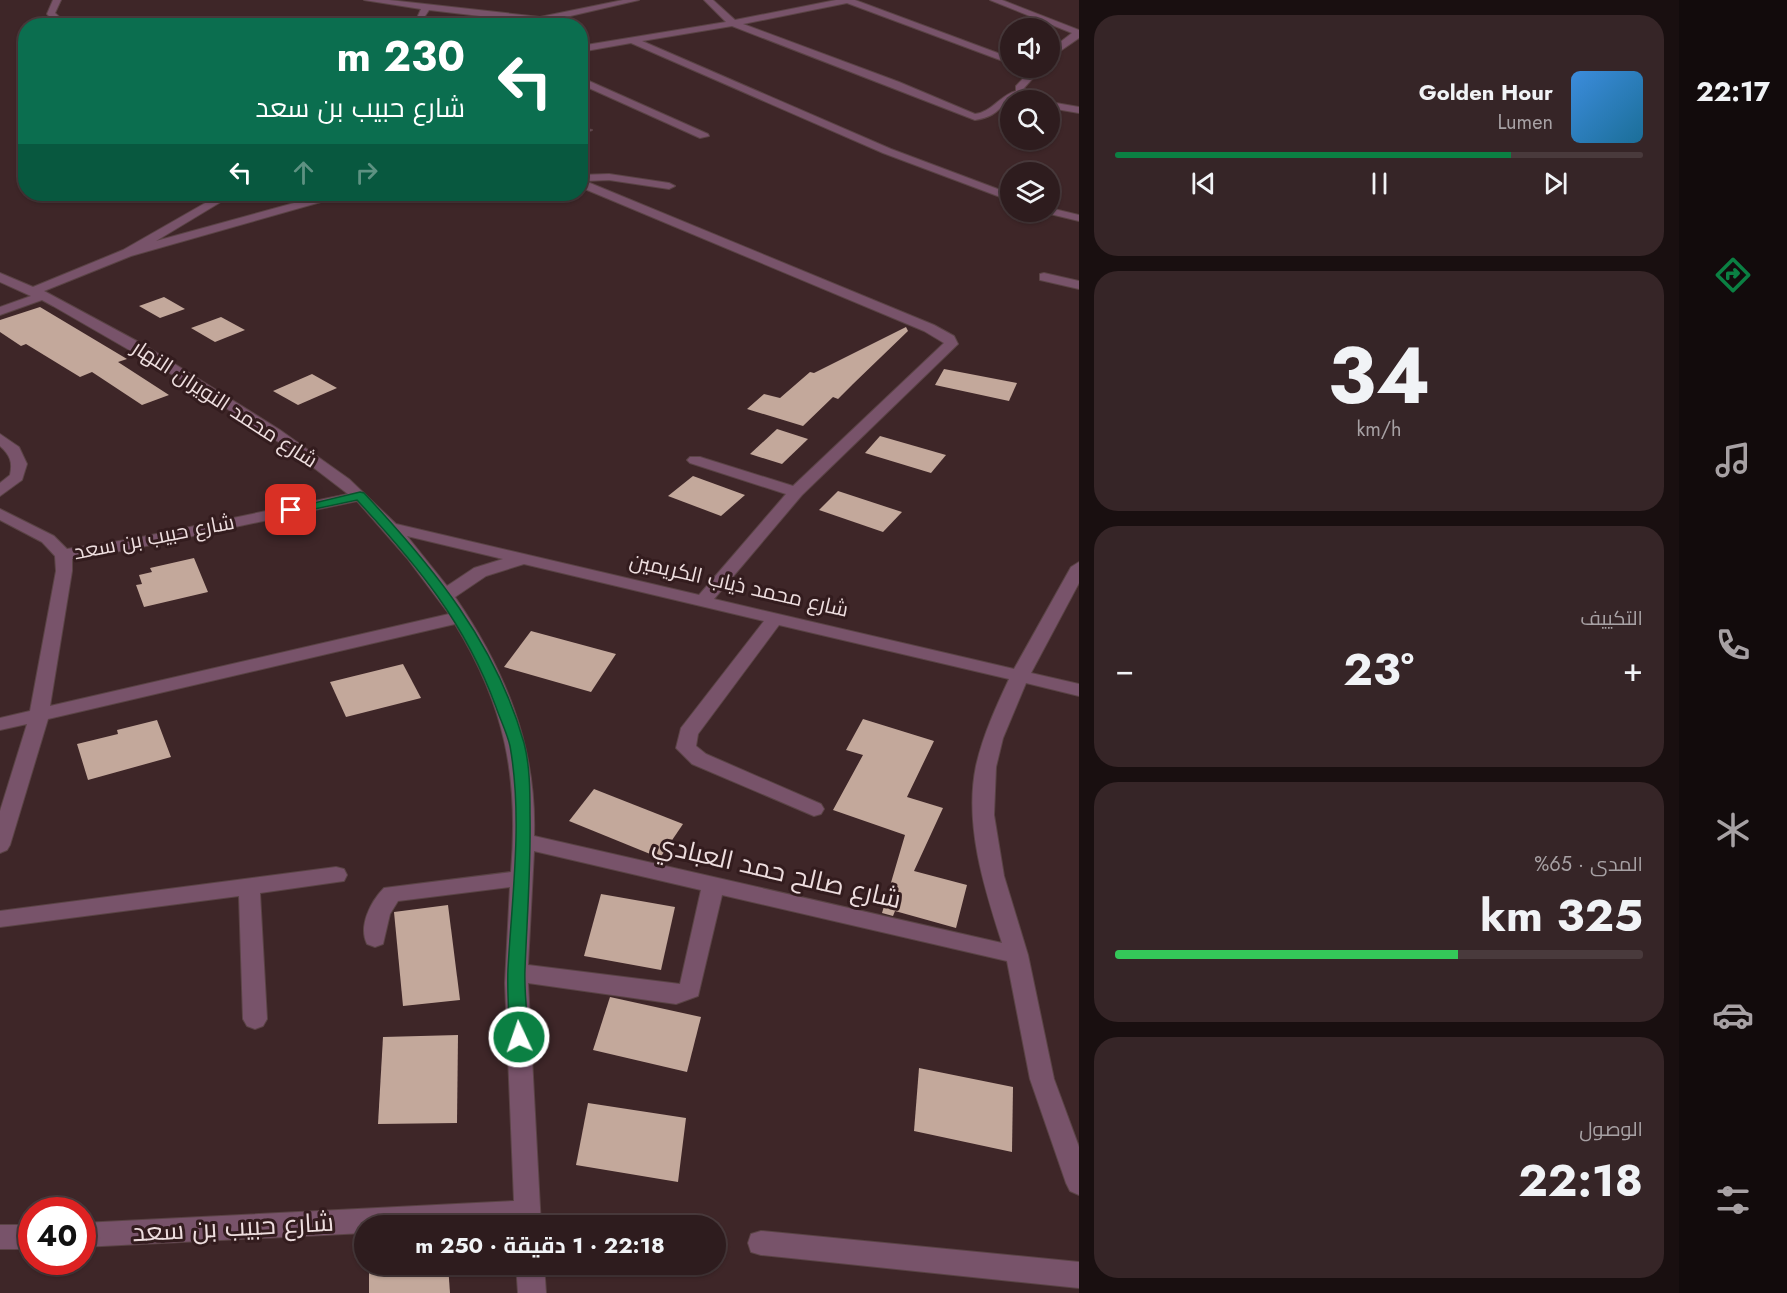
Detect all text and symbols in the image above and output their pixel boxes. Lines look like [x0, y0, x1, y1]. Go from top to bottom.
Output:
map controls [1000, 18, 1060, 222]
button: sound [1000, 18, 1060, 78]
text: 230 m [336, 26, 465, 87]
icon: left [486, 42, 564, 120]
text: 22:17 [1696, 72, 1770, 111]
text: Golden Hour [1419, 76, 1553, 108]
text: شارع حبيب بن سعد [255, 88, 465, 127]
button: search [1000, 90, 1060, 150]
text: Lumen [1498, 108, 1553, 137]
icon: left [224, 156, 257, 189]
icon: ahead [287, 156, 320, 189]
icon: right [350, 156, 383, 189]
button: layers [1000, 162, 1060, 222]
icon: previous [1187, 167, 1220, 200]
icon: pause [1363, 167, 1396, 200]
icon: next [1539, 167, 1572, 200]
icon: directions [1712, 254, 1754, 296]
text: 34 [1328, 320, 1430, 432]
street label: شارع محمد النويران النهار [126, 332, 324, 475]
text: km/h [1356, 415, 1402, 444]
icon: music [1712, 439, 1754, 481]
pin [265, 484, 316, 535]
icon: arrive [274, 493, 307, 526]
street label: شارع حبيب بن سعد [71, 507, 237, 567]
street label: شارع محمد ذياب الكريمين [627, 545, 851, 625]
text: التكييف [1580, 604, 1643, 633]
icon: phone [1712, 624, 1754, 666]
text: 23° [1343, 637, 1414, 702]
text: − [1115, 646, 1134, 693]
text: + [1623, 646, 1643, 693]
icon: climate [1712, 809, 1754, 851]
street label: شارع صالح حمد العبادي [649, 824, 905, 919]
text: المدى · 65% [1534, 850, 1643, 879]
text: 325 km [1480, 883, 1643, 948]
icon: car [1712, 994, 1754, 1036]
position arrow [487, 1005, 551, 1069]
text: الوصول [1579, 1115, 1643, 1144]
text: 22:18 [1518, 1148, 1643, 1213]
icon: filters [1712, 1179, 1754, 1221]
speed limit sign: 40 [18, 1197, 96, 1275]
street label: شارع حبيب بن سعد [131, 1203, 335, 1251]
text: 22:18 · 1 دقيقة · 250 m [415, 1229, 665, 1261]

